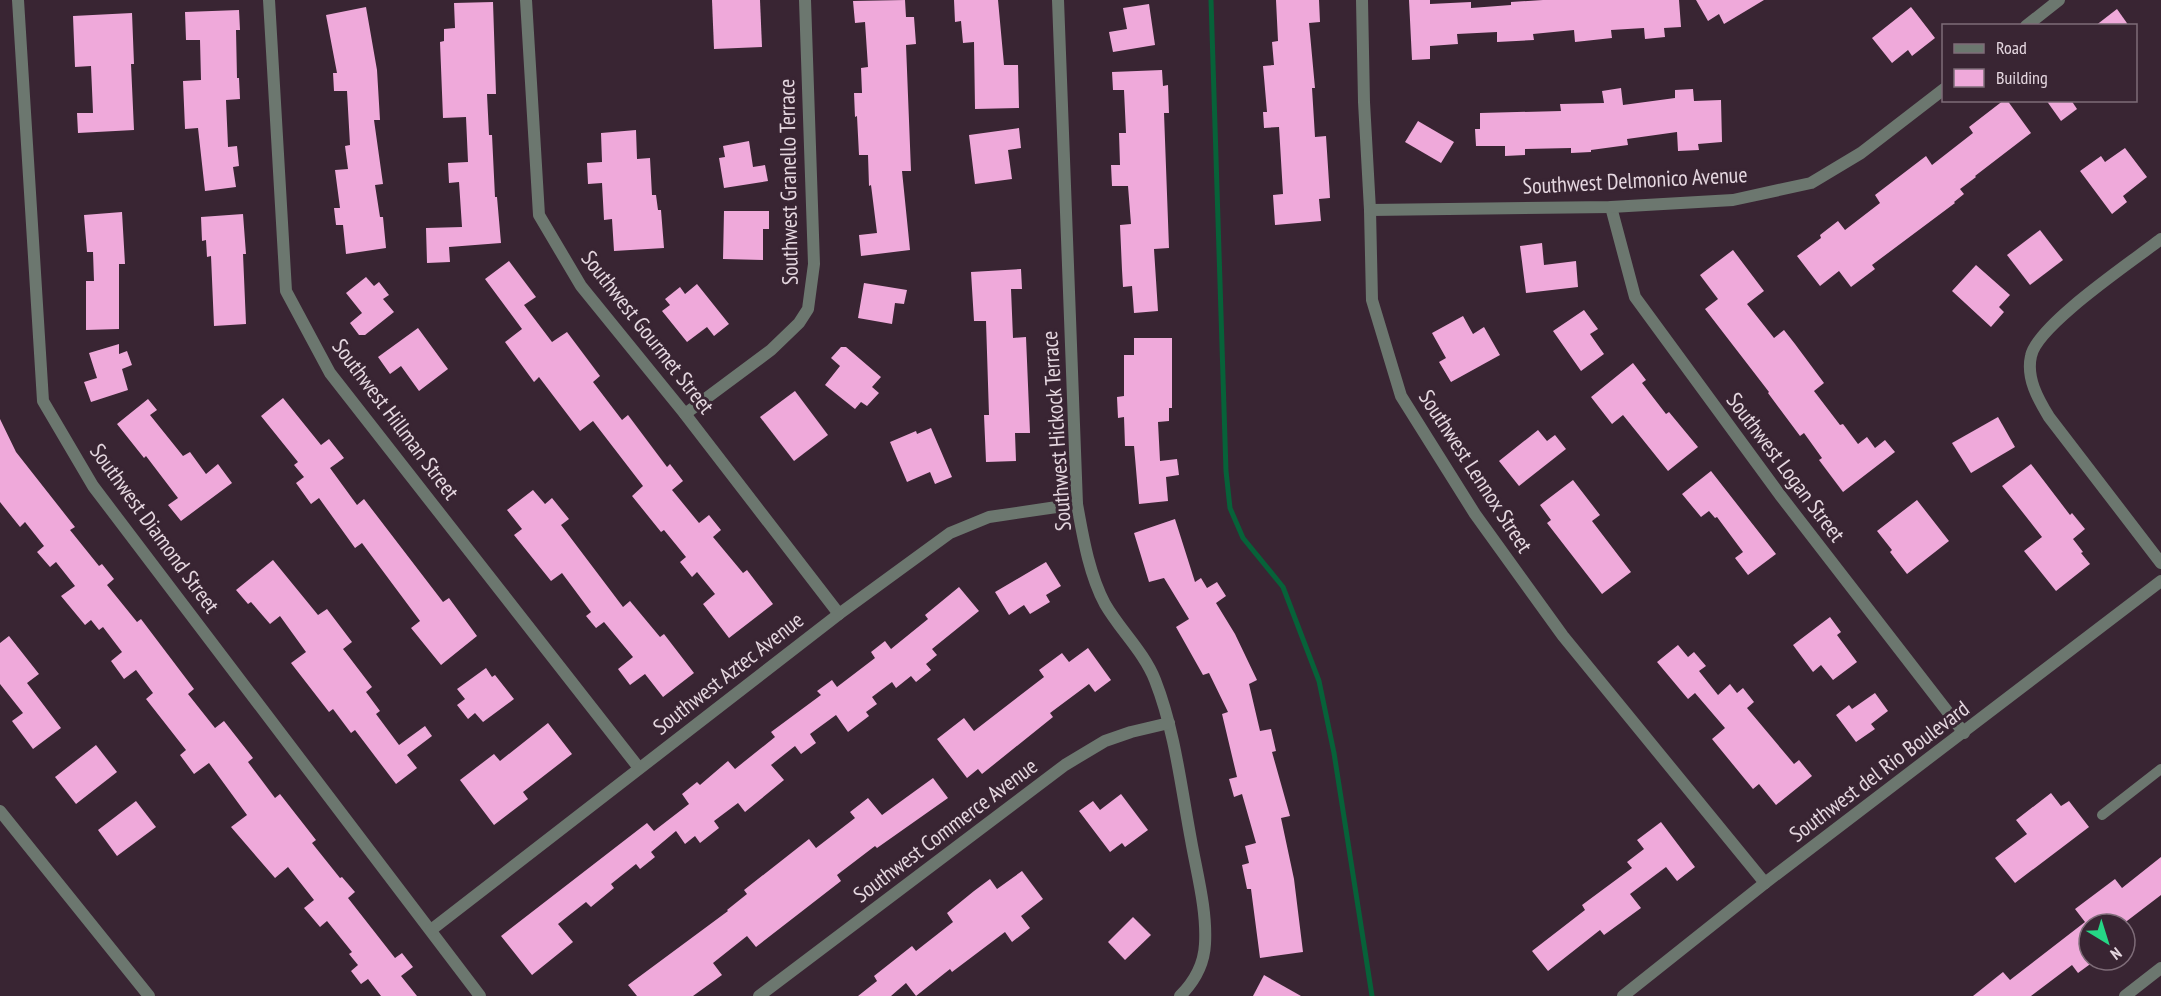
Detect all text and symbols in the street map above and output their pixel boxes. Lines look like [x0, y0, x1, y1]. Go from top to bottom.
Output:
legend [1942, 24, 2137, 102]
text: Road [1996, 36, 2027, 59]
text: Building [1996, 66, 2048, 89]
street label: Southwest Granello Terrace [772, 79, 804, 285]
street label: Southwest Delmonico Avenue [1522, 160, 1748, 200]
street label: Southwest Gourmet Street [575, 245, 721, 419]
street label: Southwest Hickock Terrace [1035, 330, 1077, 532]
street label: Southwest Hillman Street [326, 333, 466, 505]
street label: Southwest Lennox Street [1413, 384, 1539, 558]
street label: Southwest Logan Street [1721, 387, 1851, 547]
street label: Southwest Diamond Street [84, 438, 226, 618]
street label: Southwest Aztec Avenue [647, 605, 809, 741]
street label: Southwest del Rio Boulevard [1783, 694, 1975, 848]
street label: Southwest Commerce Avenue [847, 752, 1043, 908]
north arrow [2077, 912, 2137, 972]
text: N [2107, 943, 2126, 964]

